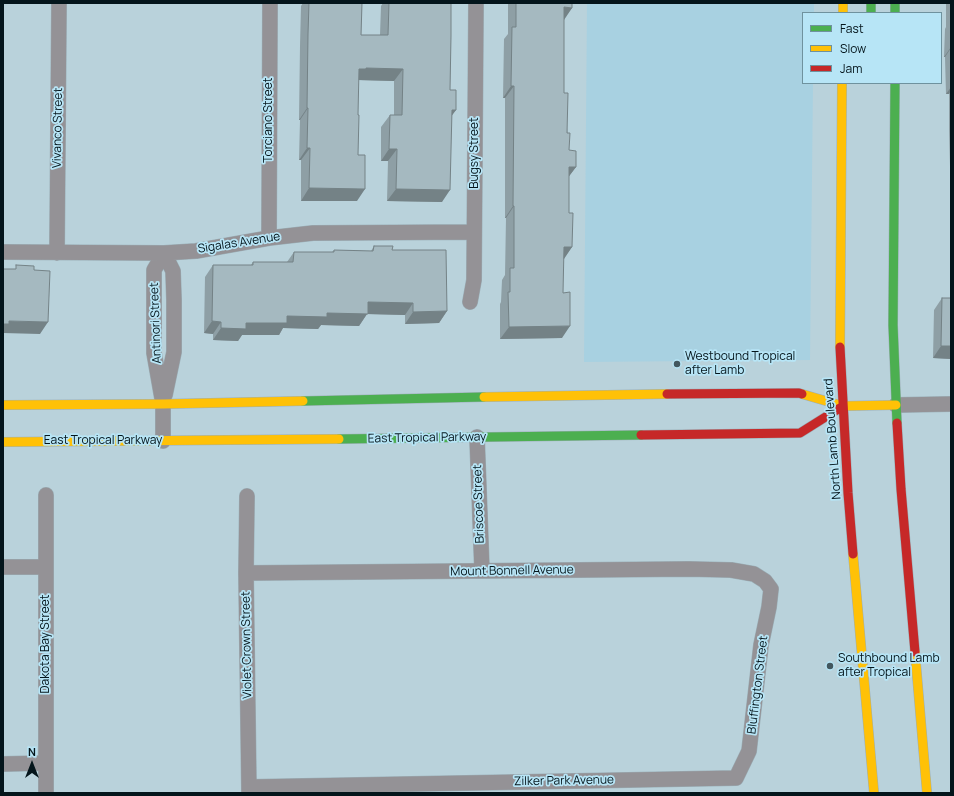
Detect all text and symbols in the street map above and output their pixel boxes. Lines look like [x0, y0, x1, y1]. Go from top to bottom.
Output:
legend [802, 12, 942, 84]
text: Fast [840, 20, 864, 37]
text: Slow [840, 40, 866, 57]
text: Jam [840, 60, 862, 77]
street label: Torciano Street [262, 77, 276, 163]
street label: Vivanco Street [50, 88, 66, 168]
street label: Bugsy Street [468, 117, 482, 189]
street label: Sigalas Avenue [197, 229, 281, 257]
street label: Antinori Street [147, 282, 165, 364]
place label: Westbound Tropical after Lamb [685, 350, 795, 378]
marker: Westbound Tropical after Lamb [672, 359, 682, 369]
street label: North Lamb Boulevard [822, 378, 844, 500]
street label: East Tropical Parkway [368, 430, 486, 446]
street label: East Tropical Parkway [44, 434, 162, 448]
street label: Briscoe Street [470, 464, 488, 544]
street label: Mount Bonnell Avenue [450, 563, 574, 579]
street label: Violet Crown Street [239, 591, 255, 699]
street label: Dakota Bay Street [39, 594, 53, 694]
street label: Bluffington Street [745, 635, 771, 735]
place label: Southbound Lamb after Tropical [838, 652, 940, 680]
marker: Southbound Lamb after Tropical [825, 661, 835, 671]
north arrow [12, 744, 52, 784]
text: N [28, 744, 36, 759]
street label: Zilker Park Avenue [514, 773, 614, 789]

